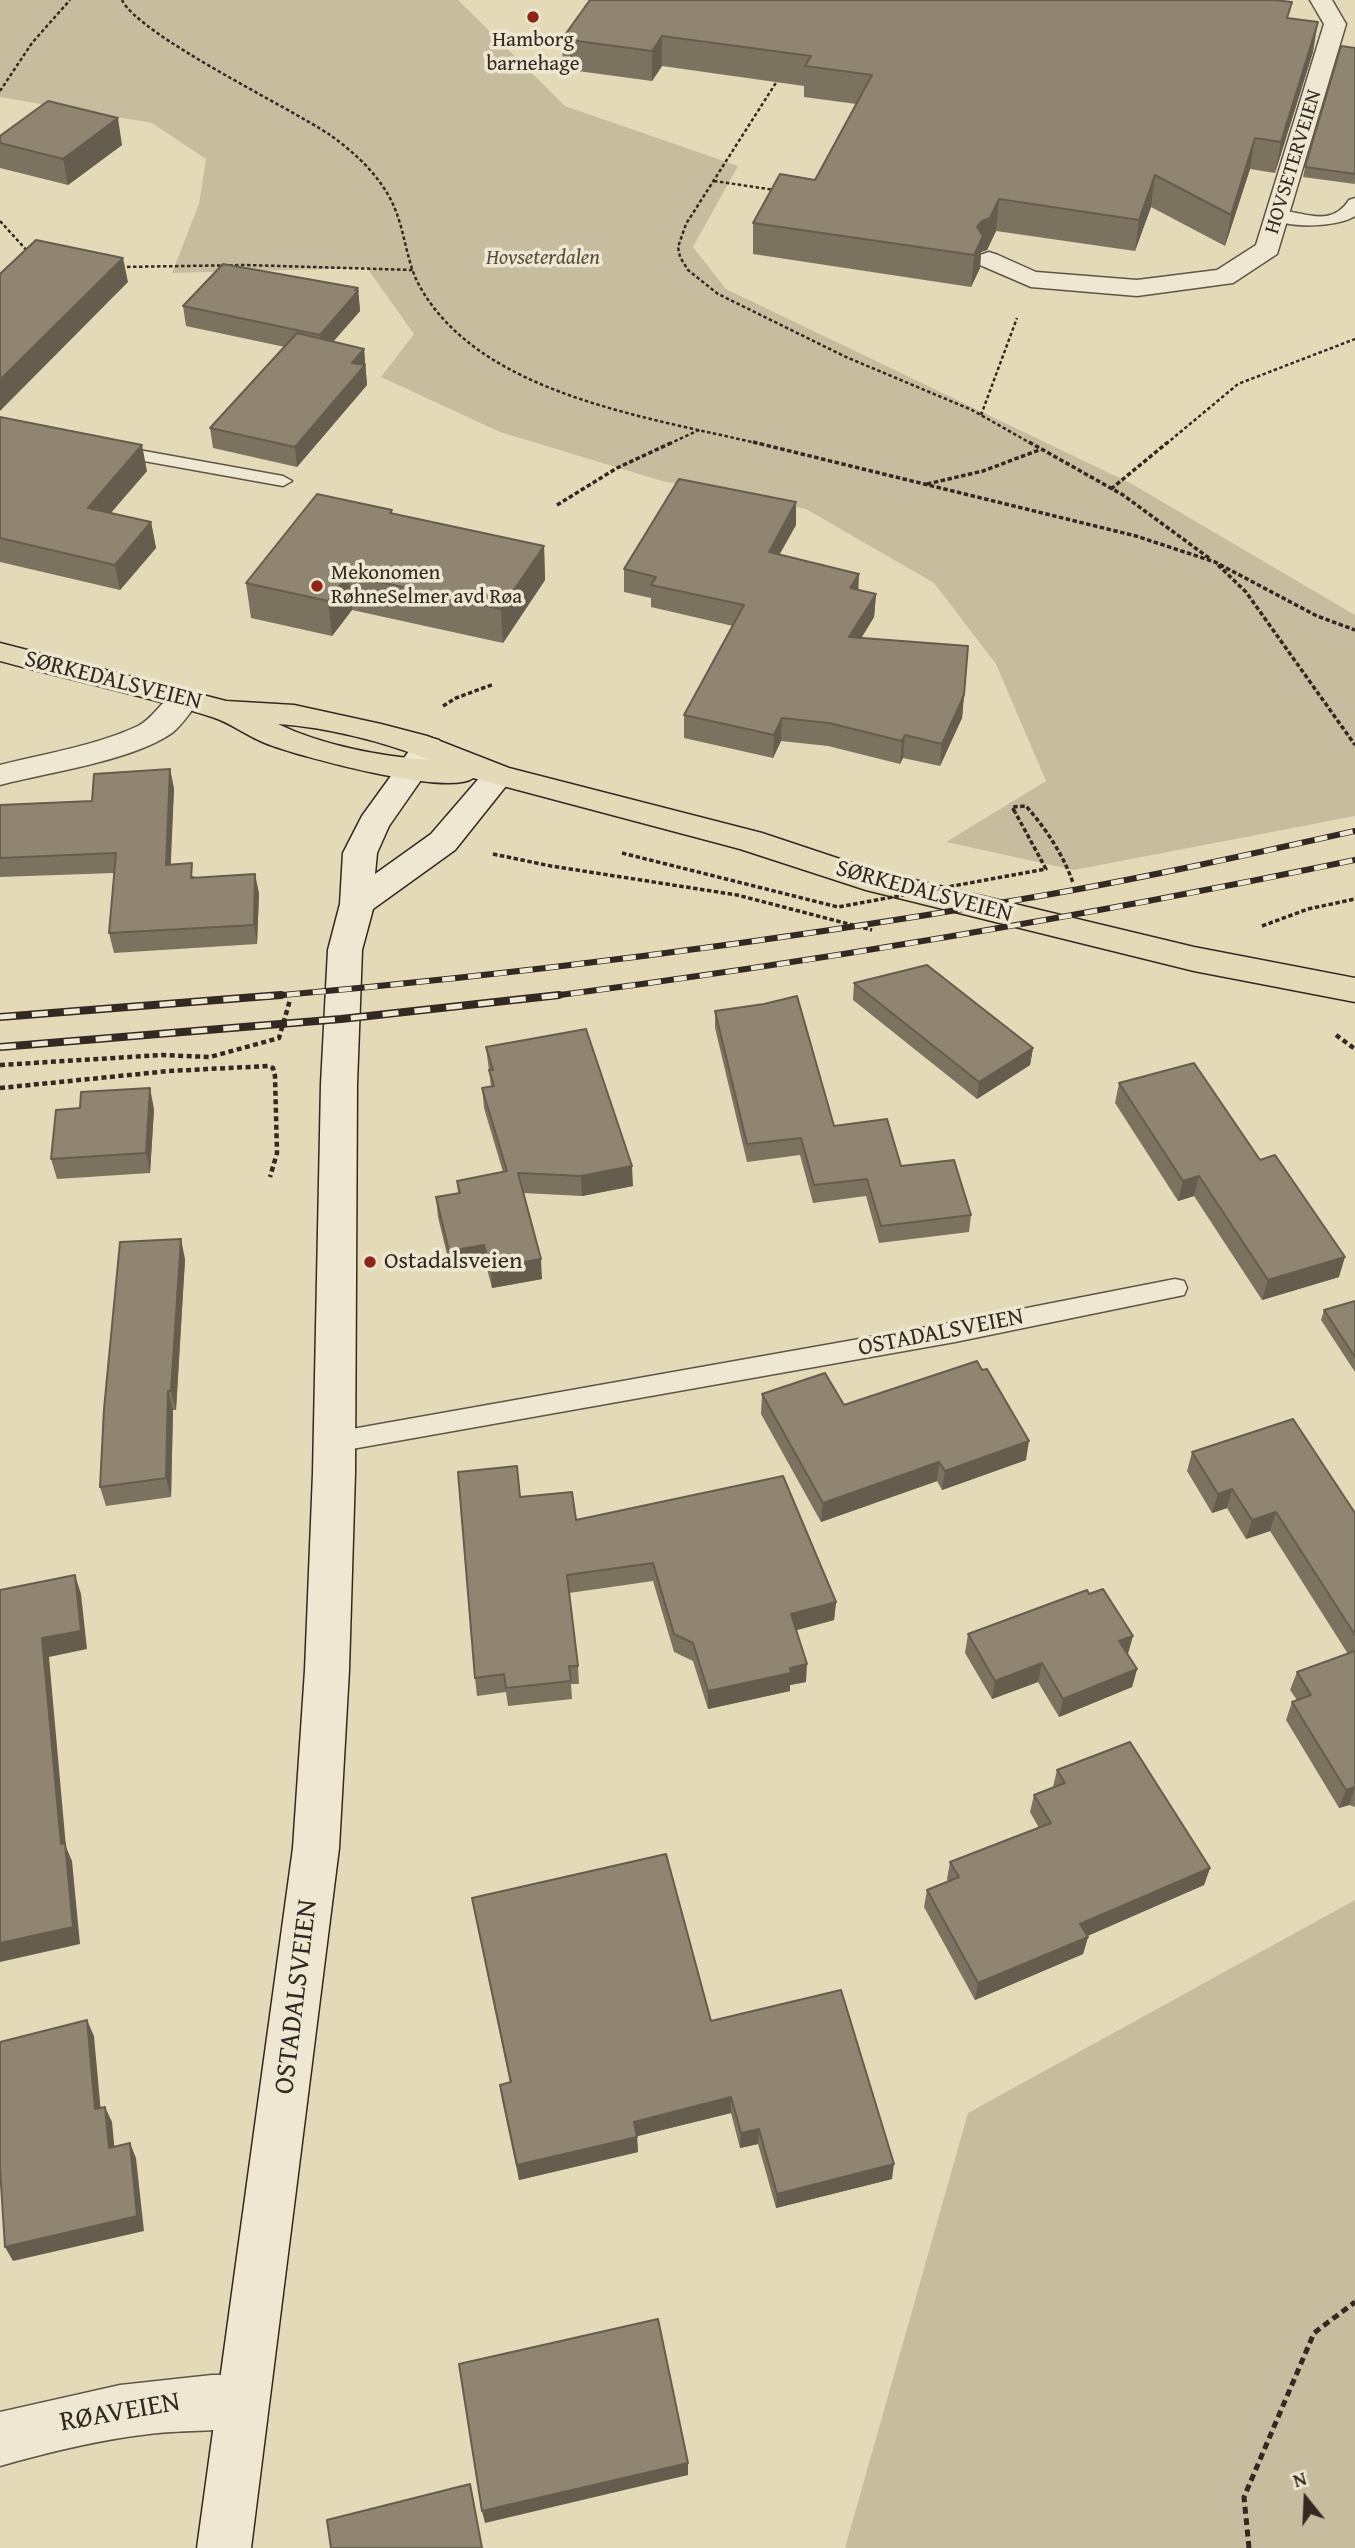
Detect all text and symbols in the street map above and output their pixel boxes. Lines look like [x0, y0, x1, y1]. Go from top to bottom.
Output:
marker: Hamborg barnehage [525, 9, 541, 25]
place label: Hamborg barnehage [486, 28, 580, 78]
street label: HOVSETERVEIEN [1260, 87, 1328, 237]
park label: Hovseterdalen [486, 246, 600, 272]
place label: Mekonomen RøhneSelmer avd Røa [331, 561, 522, 611]
marker: Mekonomen RøhneSelmer avd Røa [309, 578, 325, 594]
street label: SØRKEDALSVEIEN [22, 645, 204, 717]
street label: SØRKEDALSVEIEN [833, 855, 1015, 929]
place label: Ostadalsveien [384, 1248, 522, 1276]
marker: Ostadalsveien [362, 1254, 378, 1270]
street label: OSTADALSVEIEN [856, 1303, 1026, 1363]
street label: OSTADALSVEIEN [268, 1898, 326, 2096]
street label: RØAVEIEN [57, 2386, 183, 2440]
north arrow [1271, 2464, 1341, 2534]
text: N [1289, 2464, 1310, 2494]

